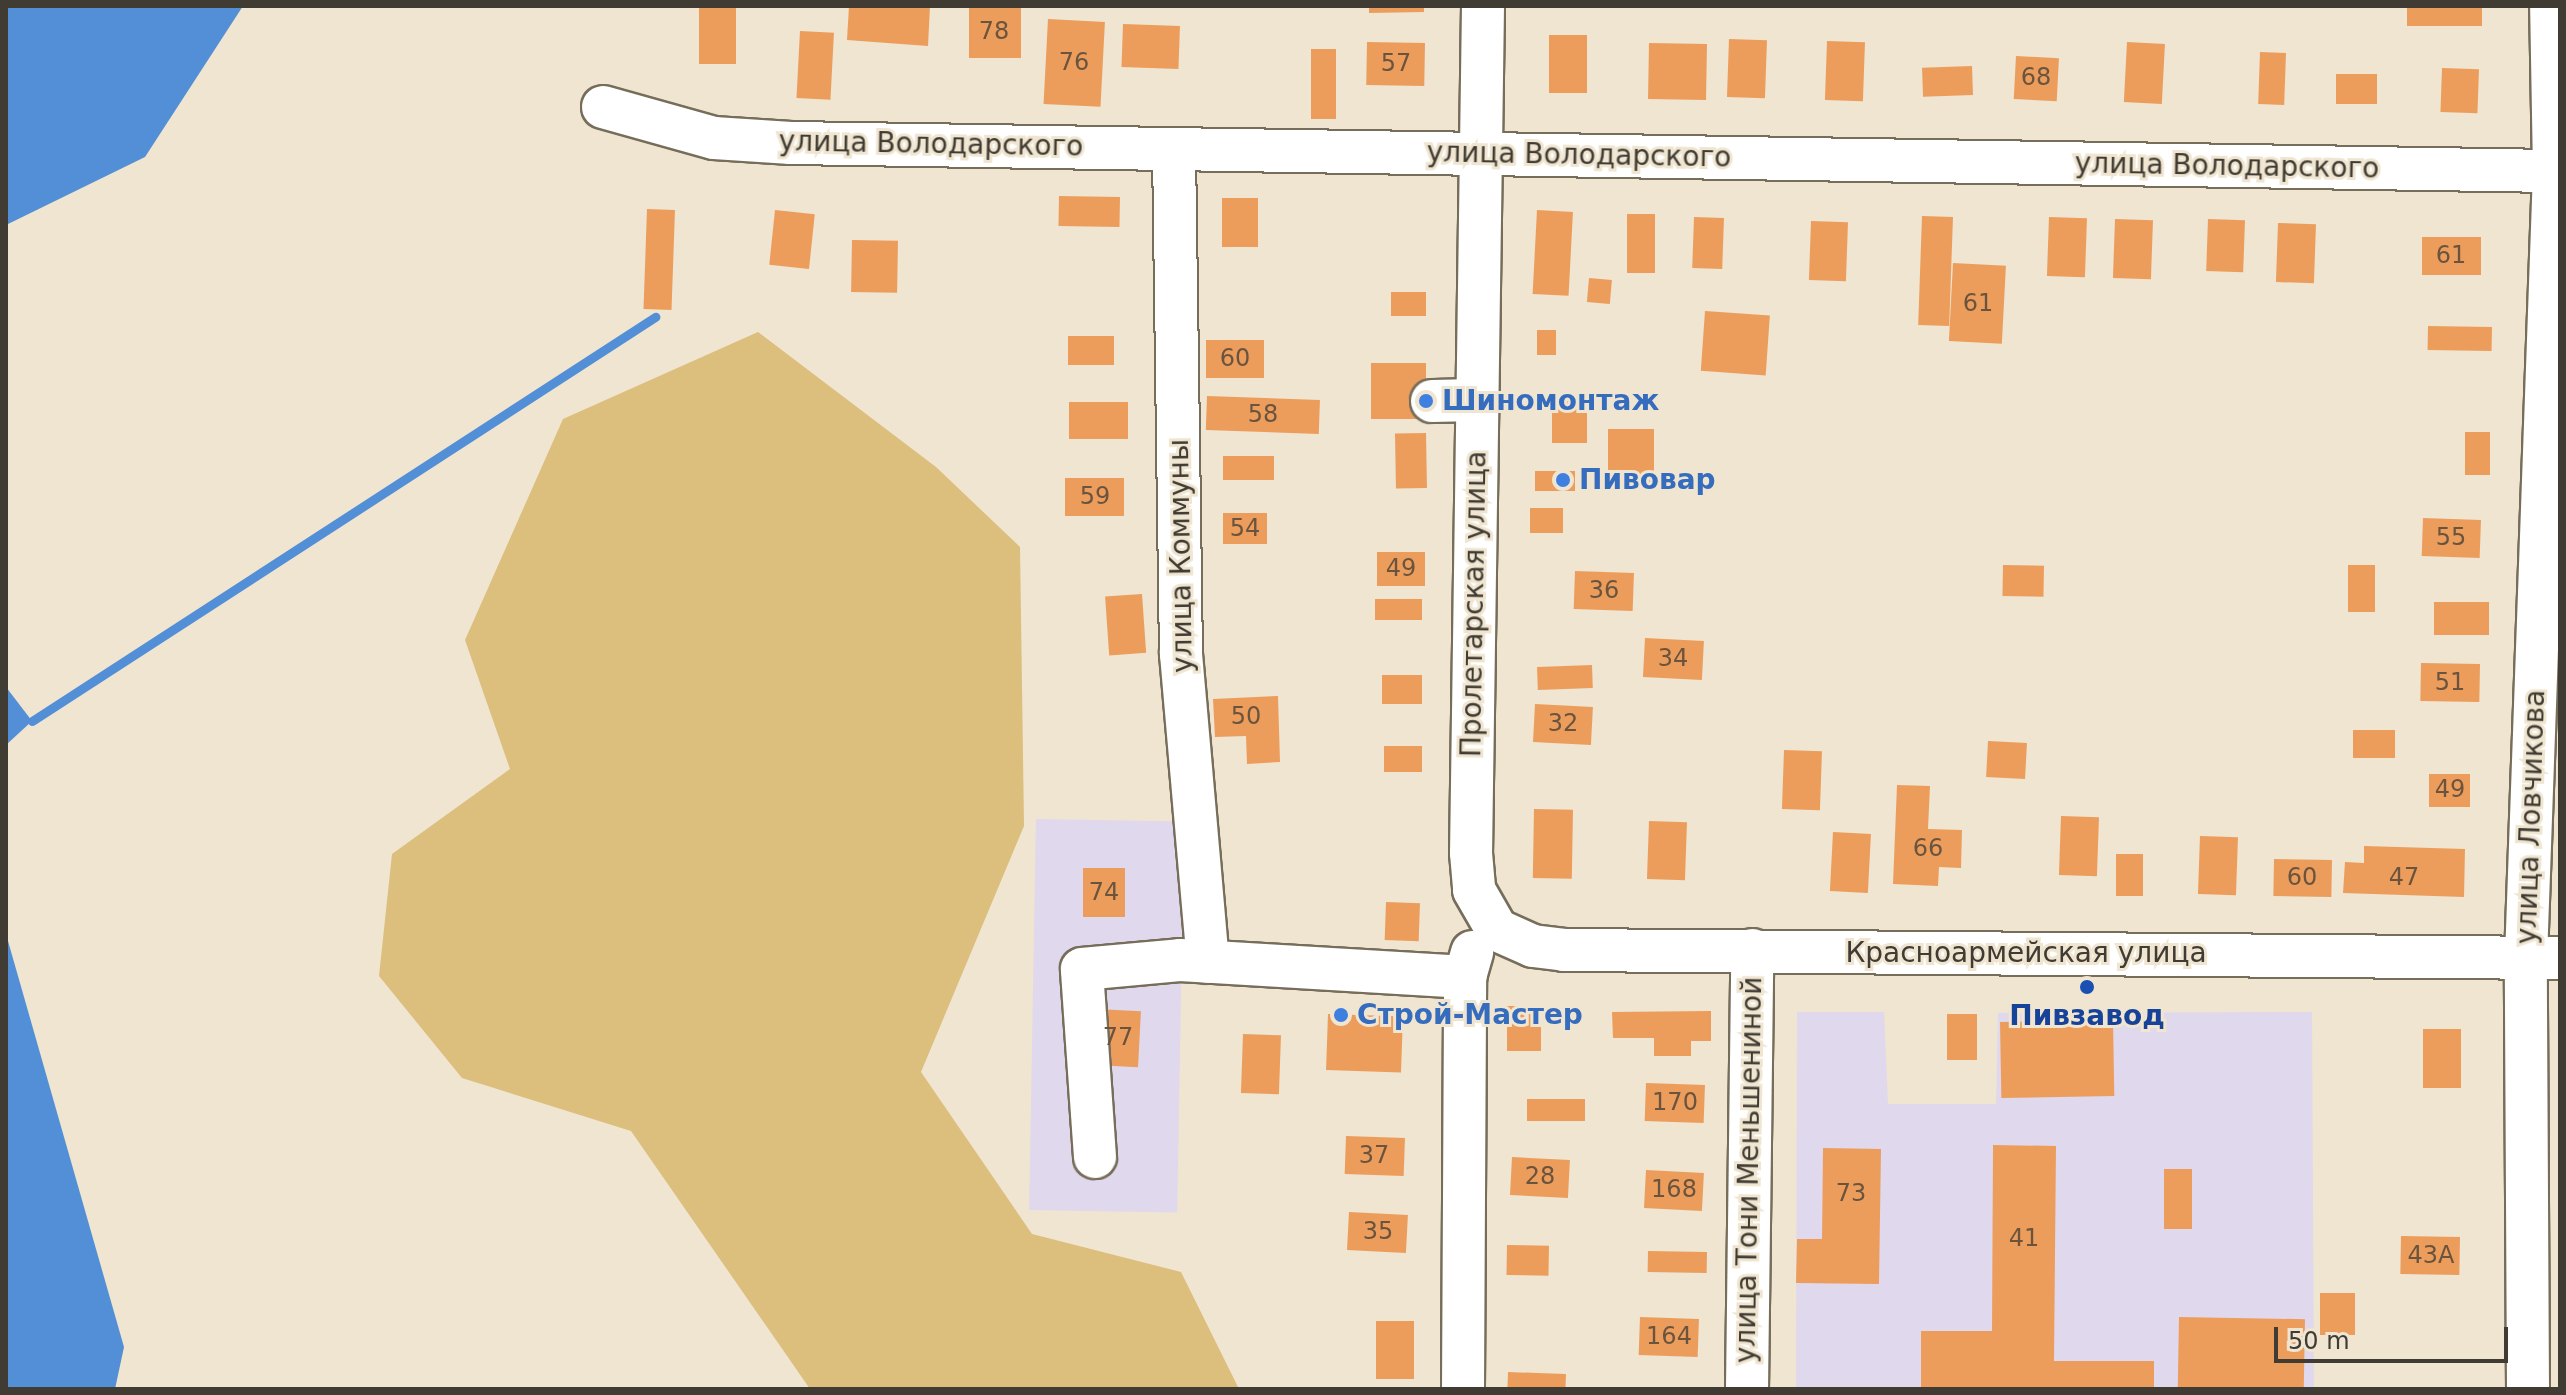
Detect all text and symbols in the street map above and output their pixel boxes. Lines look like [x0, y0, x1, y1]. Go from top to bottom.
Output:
house number: 78 [979, 18, 1009, 46]
house number: 76 [1059, 49, 1089, 77]
house number: 57 [1381, 50, 1411, 78]
house number: 68 [2021, 64, 2051, 92]
street label: улица Володарского [778, 125, 1084, 163]
street label: улица Володарского [1426, 136, 1732, 174]
street label: улица Володарского [2074, 147, 2380, 185]
house number: 61 [2436, 242, 2466, 270]
house number: 61 [1963, 290, 1993, 318]
house number: 60 [1220, 345, 1250, 373]
place label: Шиномонтаж [1442, 384, 1659, 418]
marker: Шиномонтаж [1417, 392, 1435, 410]
house number: 58 [1248, 401, 1278, 429]
street label: улица Коммуны [1162, 439, 1200, 673]
street label: Пролетарская улица [1455, 451, 1493, 757]
place label: Пивовар [1579, 463, 1716, 497]
marker: Пивовар [1554, 471, 1572, 489]
house number: 59 [1080, 483, 1110, 511]
house number: 54 [1230, 515, 1260, 543]
house number: 55 [2436, 524, 2466, 552]
house number: 49 [1386, 555, 1416, 583]
house number: 36 [1589, 577, 1619, 605]
house number: 34 [1658, 645, 1688, 673]
house number: 51 [2435, 669, 2465, 697]
street label: улица Ловчикова [2510, 689, 2552, 945]
house number: 50 [1231, 703, 1261, 731]
house number: 32 [1548, 710, 1578, 738]
house number: 49 [2435, 776, 2465, 804]
house number: 66 [1913, 835, 1943, 863]
house number: 60 [2287, 864, 2317, 892]
house number: 47 [2389, 864, 2419, 892]
house number: 74 [1089, 879, 1119, 907]
street label: Красноармейская улица [1845, 936, 2207, 970]
street label: улица Тони Меньшениной [1729, 976, 1769, 1364]
marker: Пивзавод [2078, 978, 2096, 996]
place label: Строй-Мастер [1357, 998, 1583, 1032]
place label: Пивзавод [2009, 999, 2165, 1033]
marker: Строй-Мастер [1332, 1006, 1350, 1024]
house number: 77 [1103, 1024, 1133, 1052]
house number: 170 [1652, 1089, 1698, 1117]
house number: 37 [1359, 1142, 1389, 1170]
house number: 28 [1525, 1163, 1555, 1191]
house number: 168 [1651, 1176, 1697, 1204]
house number: 73 [1836, 1180, 1866, 1208]
house number: 35 [1363, 1218, 1393, 1246]
house number: 41 [2009, 1225, 2039, 1253]
house number: 43А [2408, 1242, 2454, 1270]
scale bar [2278, 1311, 2512, 1361]
house number: 164 [1646, 1323, 1692, 1351]
text: 50 m [2288, 1327, 2350, 1355]

